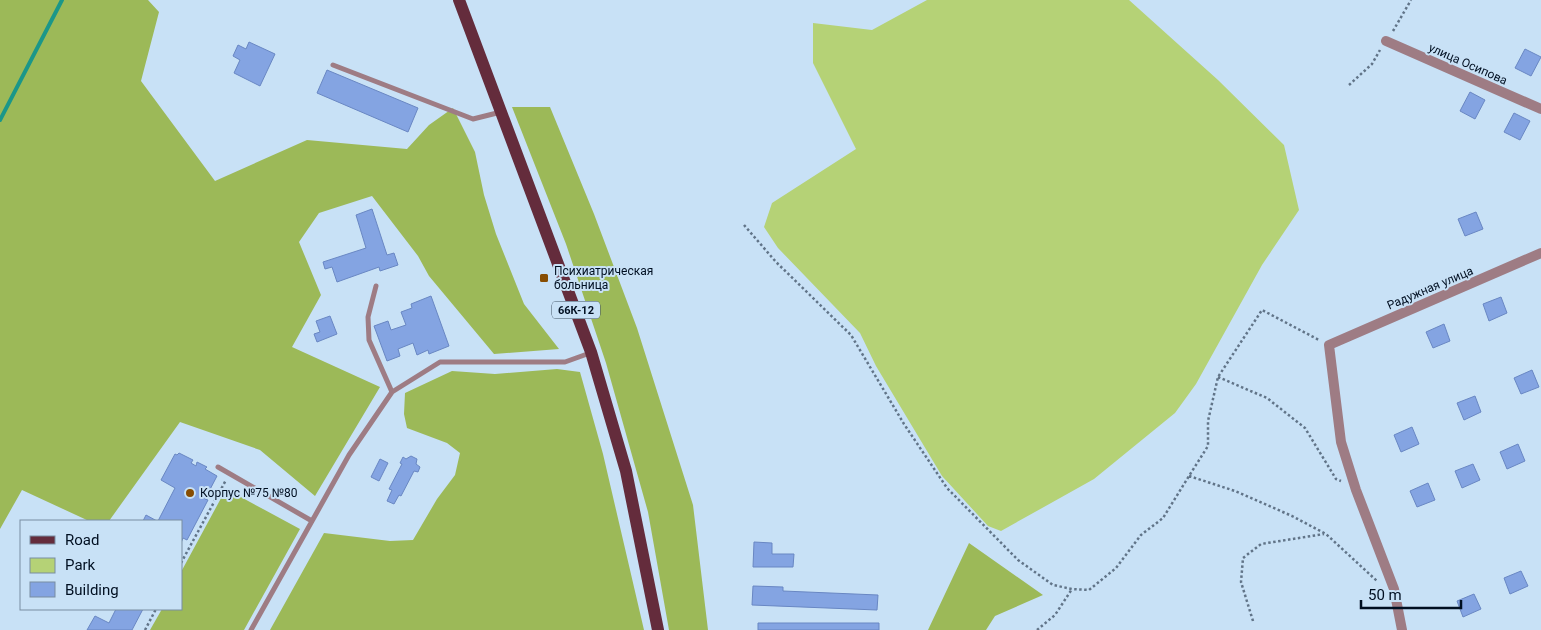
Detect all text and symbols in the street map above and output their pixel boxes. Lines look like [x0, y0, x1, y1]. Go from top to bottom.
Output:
street label: улица Осипова [1427, 40, 1509, 88]
place label: Психиатрическая больница [554, 264, 653, 292]
street label: Радужная улица [1385, 264, 1475, 312]
marker: Психиатрическая больница [538, 272, 550, 284]
road number: 66К-12 [552, 302, 600, 318]
place label: Корпус №75 №80 [200, 486, 298, 500]
marker: Корпус №75 №80 [184, 487, 196, 499]
legend [20, 520, 182, 610]
text: Road [65, 531, 99, 549]
text: Park [65, 556, 96, 574]
scale bar [1361, 578, 1461, 610]
text: Building [65, 581, 119, 599]
text: 50 m [1368, 586, 1402, 604]

